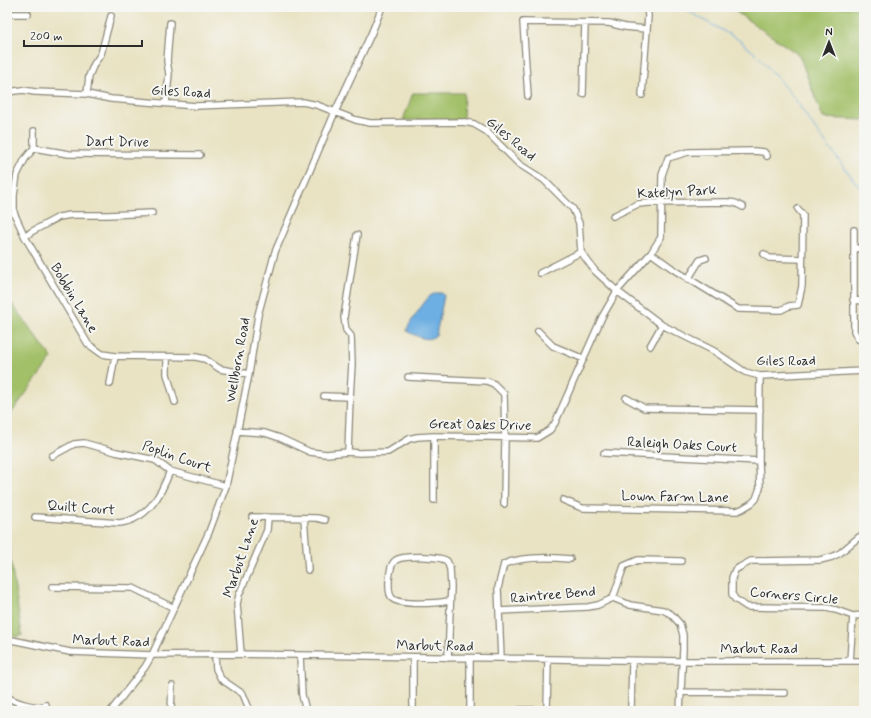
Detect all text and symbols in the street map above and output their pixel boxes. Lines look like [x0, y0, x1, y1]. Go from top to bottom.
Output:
scale bar [24, 22, 142, 48]
north arrow [809, 22, 849, 62]
text: N [825, 26, 833, 40]
text: 200 m [30, 29, 63, 45]
street label: Giles Road [151, 81, 211, 103]
street label: Giles Road [482, 113, 540, 165]
street label: Dart Drive [85, 132, 149, 152]
street label: Katelyn Park [637, 181, 717, 203]
street label: Bobbin Lane [46, 260, 102, 336]
street label: Wellborn Road [222, 316, 254, 404]
street label: Giles Road [756, 352, 816, 370]
street label: Great Oaks Drive [429, 415, 531, 435]
street label: Raleigh Oaks Court [627, 433, 737, 457]
street label: Poplin Court [140, 437, 215, 478]
street label: Lown Farm Lane [621, 487, 729, 507]
street label: Quilt Court [47, 497, 116, 519]
street label: Marbut Lane [219, 516, 263, 600]
street label: Raintree Bend [510, 582, 596, 608]
street label: Corners Circle [749, 583, 839, 609]
street label: Marbut Road [72, 631, 150, 651]
street label: Marbut Road [396, 636, 474, 656]
street label: Marbut Road [720, 640, 798, 658]

